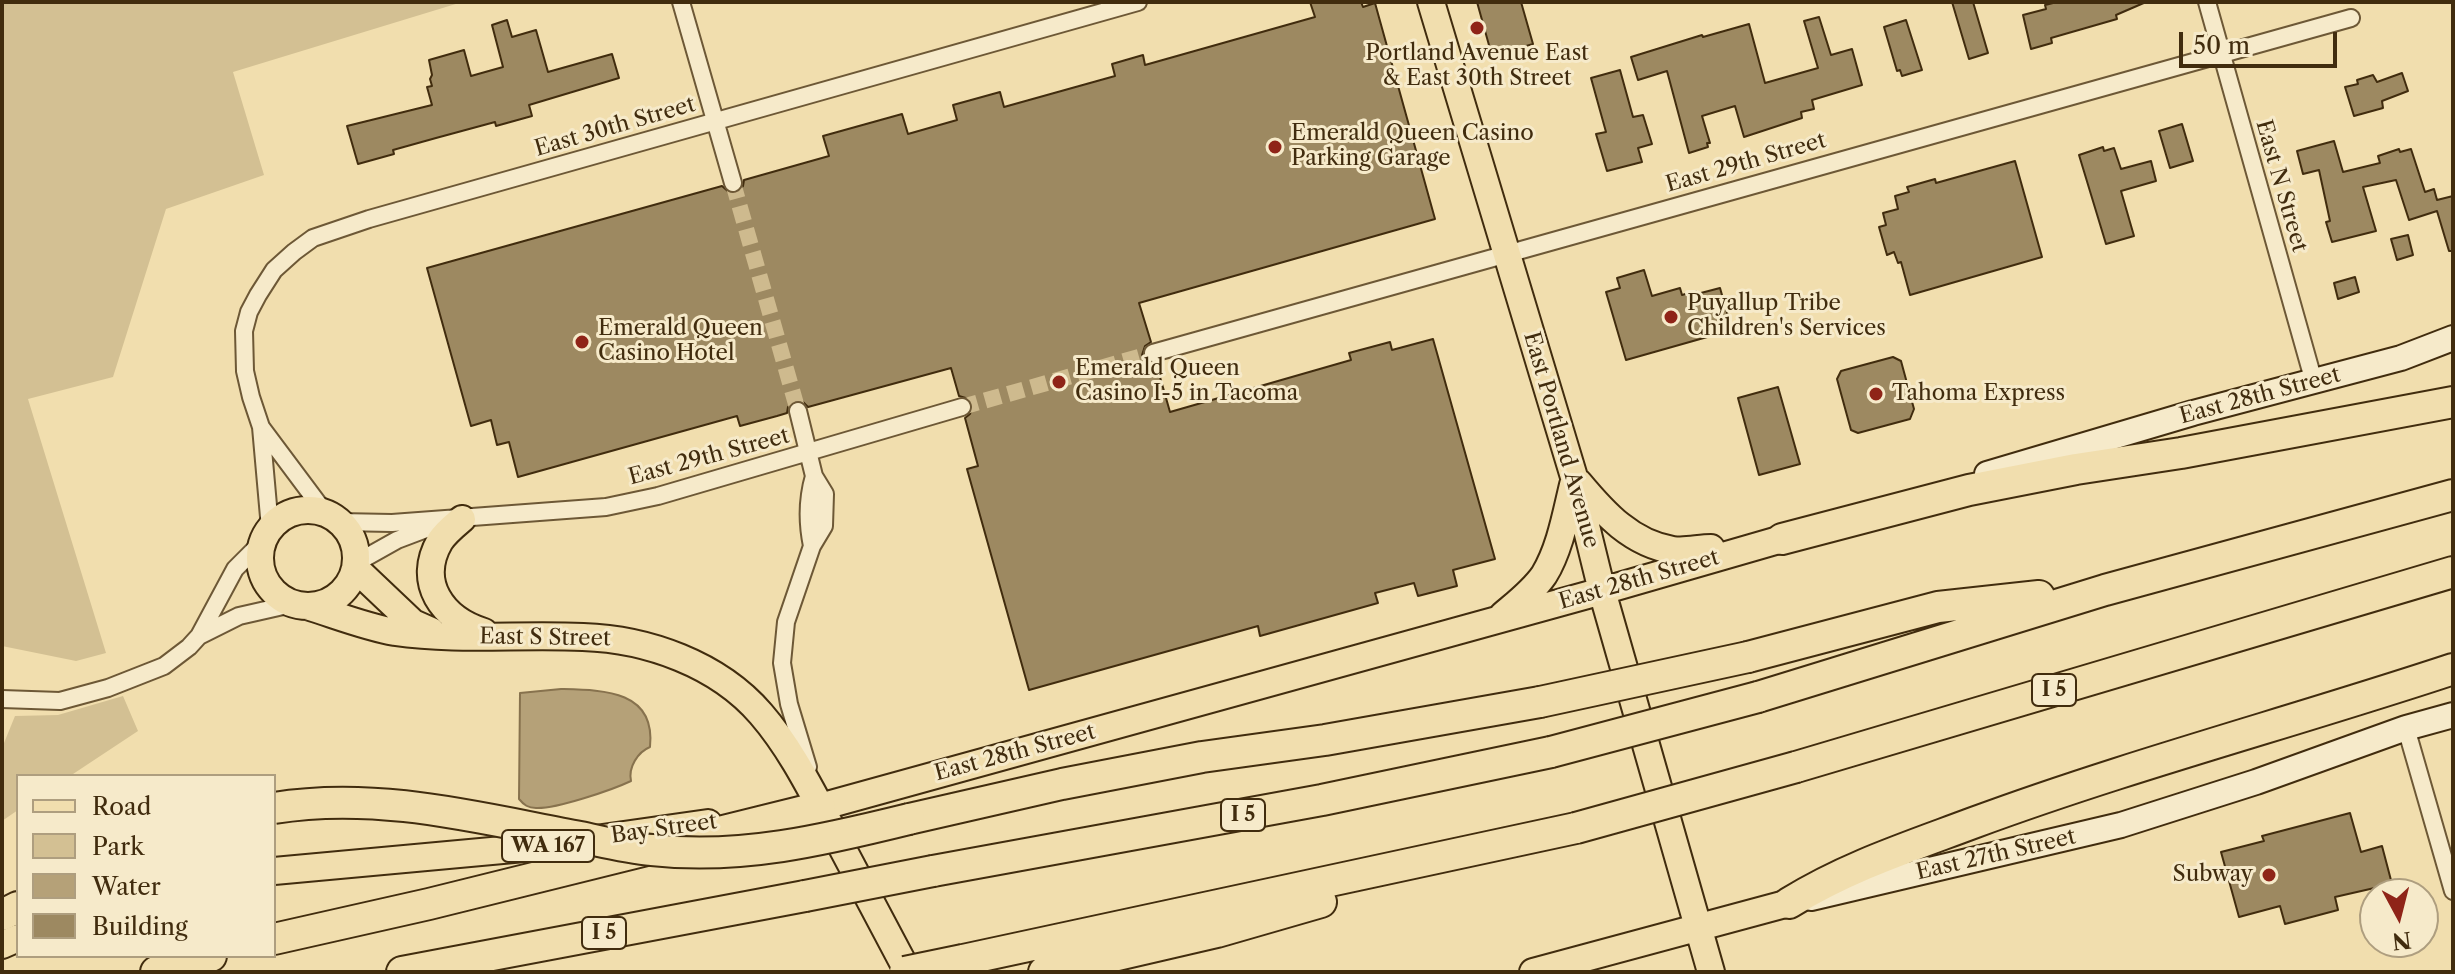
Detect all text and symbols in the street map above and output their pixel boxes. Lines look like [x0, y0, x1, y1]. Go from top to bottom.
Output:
scale bar [2183, 16, 2341, 66]
marker: Portland Avenue East & East 30th Street [1468, 19, 1486, 37]
text: 50 m [2193, 31, 2250, 60]
place label: Portland Avenue East & East 30th Street [1365, 41, 1589, 92]
street label: East 30th Street [532, 91, 698, 163]
street label: East N Street [2250, 117, 2312, 255]
place label: Emerald Queen Casino Parking Garage [1291, 121, 1534, 172]
street label: East 29th Street [1663, 128, 1829, 198]
marker: Emerald Queen Casino Parking Garage [1266, 138, 1284, 156]
place label: Puyallup Tribe Children's Services [1687, 291, 1886, 342]
marker: Puyallup Tribe Children's Services [1662, 308, 1680, 326]
place label: Emerald Queen Casino Hotel [598, 316, 763, 368]
street label: East Portland Avenue [1517, 329, 1605, 551]
marker: Emerald Queen Casino Hotel [573, 333, 591, 351]
place label: Emerald Queen Casino I-5 in Tacoma [1075, 356, 1298, 408]
street label: East 28th Street [2177, 362, 2343, 430]
marker: Emerald Queen Casino I-5 in Tacoma [1050, 373, 1068, 391]
place label: Tahoma Express [1892, 381, 2065, 407]
marker: Tahoma Express [1867, 385, 1885, 403]
street label: East 29th Street [626, 423, 792, 491]
street label: East 28th Street [1556, 545, 1722, 615]
street label: East S Street [479, 624, 611, 652]
road number: I 5 [2032, 674, 2076, 706]
street label: East 28th Street [932, 719, 1098, 787]
legend [16, 774, 276, 958]
text: Road [92, 792, 151, 821]
road number: I 5 [1221, 799, 1265, 831]
street label: Bay Street [609, 808, 719, 850]
street label: East 27th Street [1914, 824, 2078, 886]
road number: WA 167 [502, 830, 594, 862]
text: Park [92, 832, 144, 861]
place label: Subway [2173, 862, 2253, 888]
marker: Subway [2260, 866, 2278, 884]
text: Water [92, 872, 161, 901]
north arrow [2359, 878, 2439, 958]
text: Building [92, 912, 188, 941]
road number: I 5 [582, 917, 626, 949]
text: N [2391, 926, 2413, 955]

